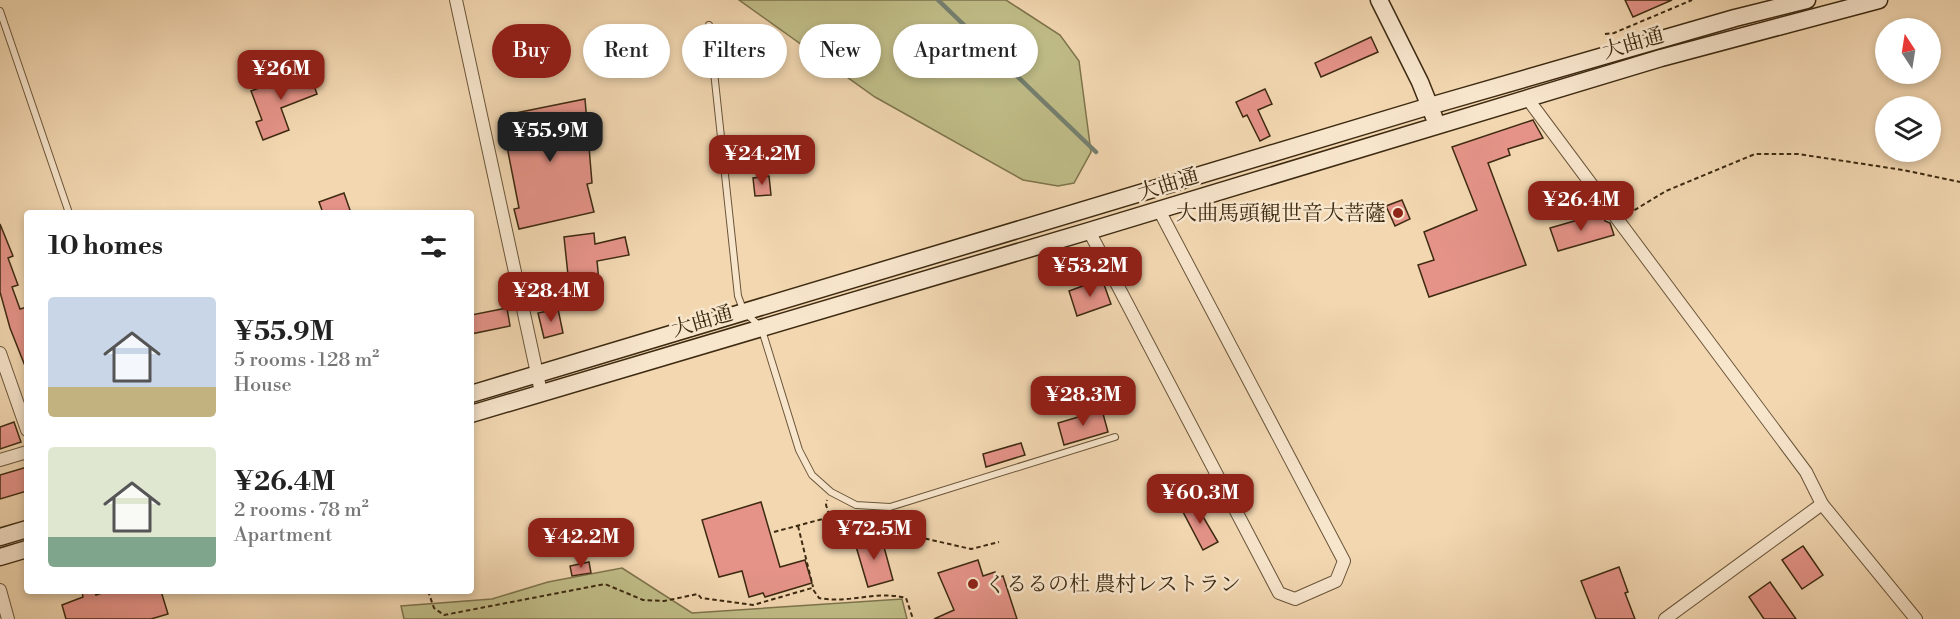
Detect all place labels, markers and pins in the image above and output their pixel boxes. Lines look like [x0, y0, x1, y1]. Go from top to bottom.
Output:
pin: ¥26M [245, 50, 317, 101]
pin: ¥55.9M [501, 112, 599, 163]
pin: ¥24.2M [713, 135, 811, 186]
pin: ¥26.4M [1532, 181, 1630, 232]
place label: 大曲馬頭観世音大菩薩 [1176, 201, 1386, 227]
marker: 大曲馬頭観世音大菩薩 [1391, 206, 1405, 220]
pin: ¥53.2M [1041, 247, 1139, 298]
pin: ¥28.4M [502, 272, 600, 323]
pin: ¥28.3M [1034, 376, 1132, 427]
pin: ¥60.3M [1151, 474, 1249, 525]
pin: ¥72.5M [825, 510, 923, 561]
pin: ¥42.2M [532, 518, 630, 569]
place label: くるるの杜 農村レストラン [985, 572, 1241, 598]
marker: くるるの杜 農村レストラン [966, 577, 980, 591]

